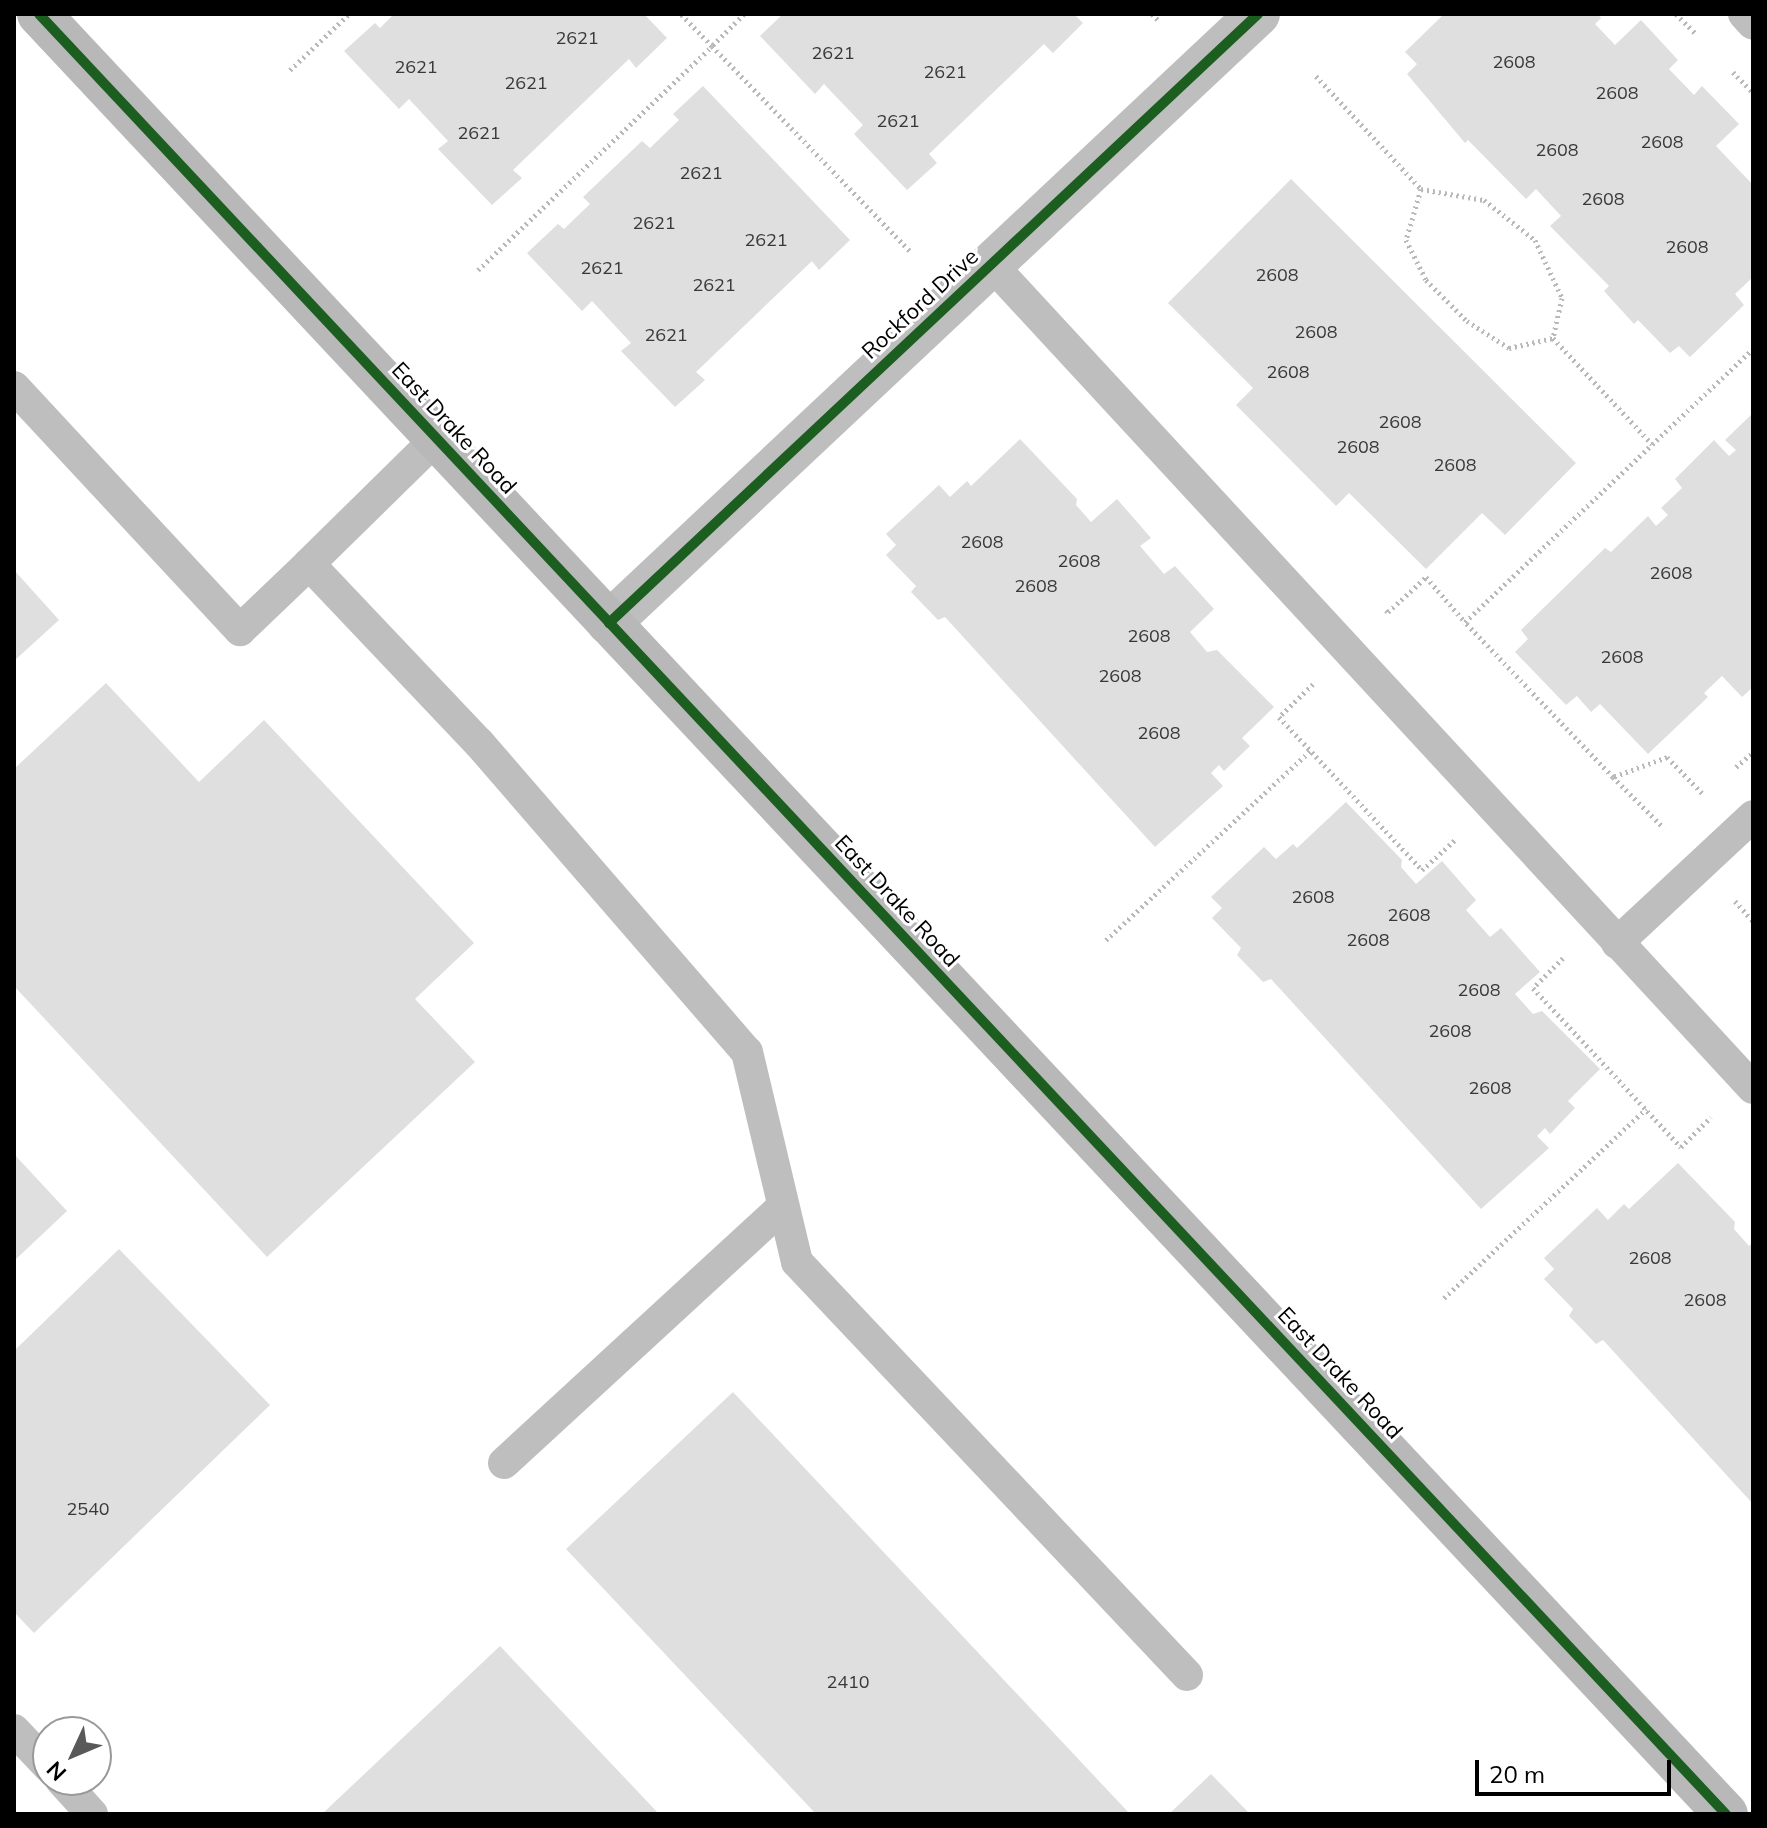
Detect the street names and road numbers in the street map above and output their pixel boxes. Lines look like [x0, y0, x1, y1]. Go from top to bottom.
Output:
street label: Rockford Drive [856, 243, 984, 365]
street label: East Drake Road [386, 357, 522, 499]
street label: East Drake Road [829, 830, 965, 972]
street label: East Drake Road [1272, 1302, 1408, 1444]

